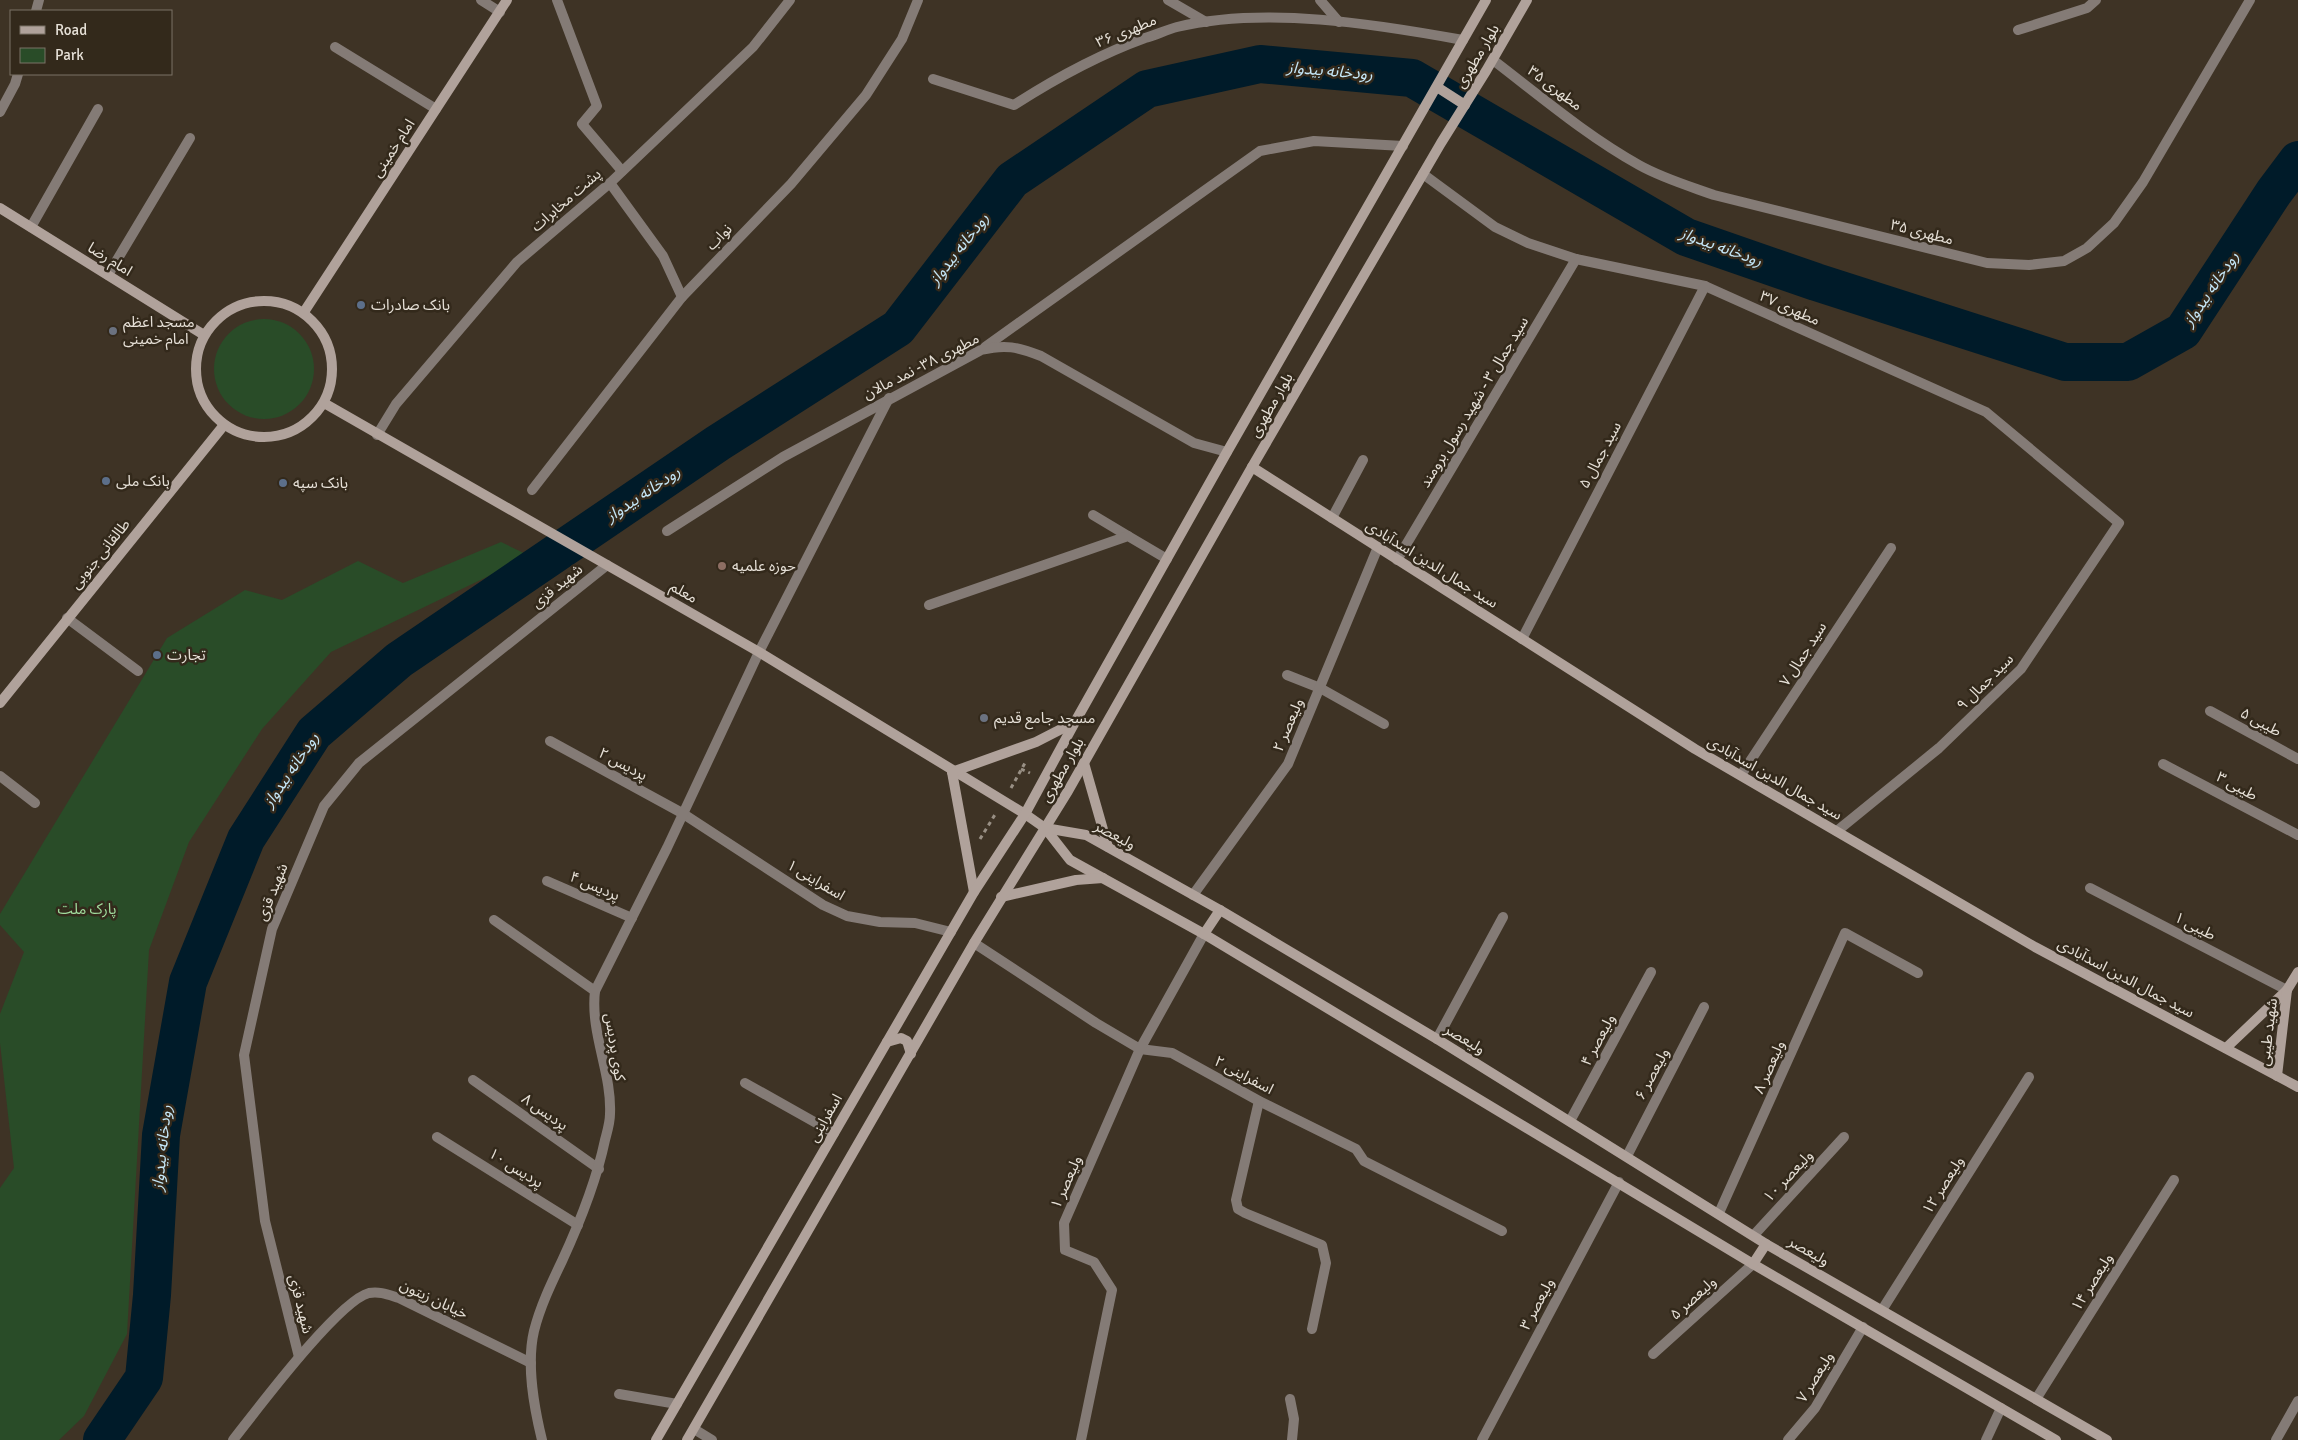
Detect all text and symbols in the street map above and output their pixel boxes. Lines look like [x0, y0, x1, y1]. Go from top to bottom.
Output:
legend [10, 10, 172, 75]
street label: مطهری ۳۶ [1093, 11, 1159, 51]
text: Road [55, 21, 87, 39]
street label: بلوار مطهری [1451, 21, 1503, 91]
text: Park [55, 46, 84, 64]
water label: رودخانه بیدواز [1284, 57, 1374, 85]
street label: مطهری ۳۵ [1524, 62, 1586, 114]
street label: امام خمینی [368, 116, 420, 182]
street label: پشت مخابرات [527, 165, 605, 236]
water label: رودخانه بیدواز [923, 209, 993, 291]
street label: مطهری ۳۵ [1889, 216, 1955, 248]
street label: نواب [702, 220, 736, 254]
water label: رودخانه بیدواز [1675, 222, 1765, 271]
street label: امام رضا [83, 238, 136, 281]
water label: رودخانه بیدواز [2178, 248, 2243, 332]
street label: مطهری ۳۷ [1757, 287, 1823, 329]
place label: بانک صادرات [371, 296, 450, 314]
marker: بانک صادرات [355, 299, 367, 311]
place label: مسجد اعظم امام خمینی [123, 313, 195, 350]
street label: سید جمال ۳ - شهید رسول برومند [1416, 313, 1532, 491]
marker: مسجد اعظم امام خمینی [107, 325, 119, 337]
street label: مطهری ۳۸- نمد مالان [860, 329, 982, 403]
street label: بلوار مطهری [1245, 370, 1297, 440]
street label: سید جمال ۵ [1575, 418, 1625, 491]
water label: رودخانه بیدواز [600, 462, 684, 527]
place label: بانک ملی [116, 472, 170, 490]
place label: بانک سپه [293, 474, 348, 493]
marker: بانک ملی [100, 475, 112, 487]
marker: بانک سپه [277, 477, 289, 489]
street label: طالقانی جنوبی [66, 515, 134, 593]
street label: سید جمال الدین اسدآبادی [1363, 516, 1502, 612]
place label: حوزه علمیه [732, 557, 796, 575]
street label: شهید قزی [528, 560, 586, 612]
marker: حوزه علمیه [716, 560, 728, 572]
street label: معلم [666, 577, 701, 609]
street label: سید جمال ۷ [1776, 618, 1831, 689]
place label: تجارت [167, 646, 206, 664]
marker: تجارت [151, 649, 163, 661]
street label: سید جمال ۹ [1953, 650, 2017, 714]
street label: ولیعصر ۲ [1269, 696, 1307, 754]
street label: طیبی ۵ [2237, 704, 2285, 740]
place label: مسجد جامع قدیم [994, 709, 1095, 730]
marker: مسجد جامع قدیم [978, 712, 990, 724]
water label: رودخانه بیدواز [258, 729, 323, 813]
street label: سید جمال الدین اسدآبادی [1705, 732, 1846, 824]
street label: بلوار مطهری [1036, 735, 1088, 805]
street label: پردیس ۲ [595, 744, 650, 785]
street label: طیبی ۳ [2213, 768, 2261, 804]
street label: ولیعصر [1090, 816, 1139, 853]
street label: اسفراینی ۱ [784, 856, 848, 904]
street label: شهید قزی [252, 860, 292, 923]
street label: پردیس ۴ [567, 867, 623, 906]
park label: پارک ملت [58, 900, 116, 919]
street label: طیبی ۱ [2171, 908, 2219, 944]
street label: سید جمال الدین اسدآبادی [2055, 934, 2198, 1022]
street label: شهید طیبی [2255, 997, 2281, 1067]
street label: ولیعصر ۴ [1577, 1011, 1619, 1069]
street label: کوی پردیس [600, 1012, 629, 1083]
street label: ولیعصر [1441, 1019, 1489, 1058]
street label: ولیعصر ۸ [1749, 1038, 1789, 1096]
street label: ولیعصر ۶ [1631, 1045, 1673, 1103]
street label: اسفراینی ۲ [1211, 1052, 1277, 1098]
street label: پردیس ۸ [518, 1090, 572, 1135]
street label: اسفراینی [804, 1091, 846, 1145]
water label: رودخانه بیدواز [147, 1104, 176, 1194]
street label: پردیس ۱۰ [485, 1144, 547, 1193]
street label: ولیعصر ۱۰ [1759, 1146, 1817, 1206]
street label: ولیعصر ۱ [1046, 1153, 1086, 1211]
street label: ولیعصر ۱۲ [1918, 1153, 1968, 1217]
street label: ولیعصر [1784, 1232, 1833, 1270]
street label: ولیعصر ۱۴ [2067, 1250, 2117, 1314]
street label: شهید قزی [285, 1273, 317, 1336]
street label: ولیعصر ۵ [1666, 1273, 1720, 1323]
street label: خیابان زیتون [397, 1275, 471, 1323]
street label: ولیعصر ۳ [1516, 1275, 1558, 1333]
street label: ولیعصر ۷ [1793, 1348, 1837, 1406]

